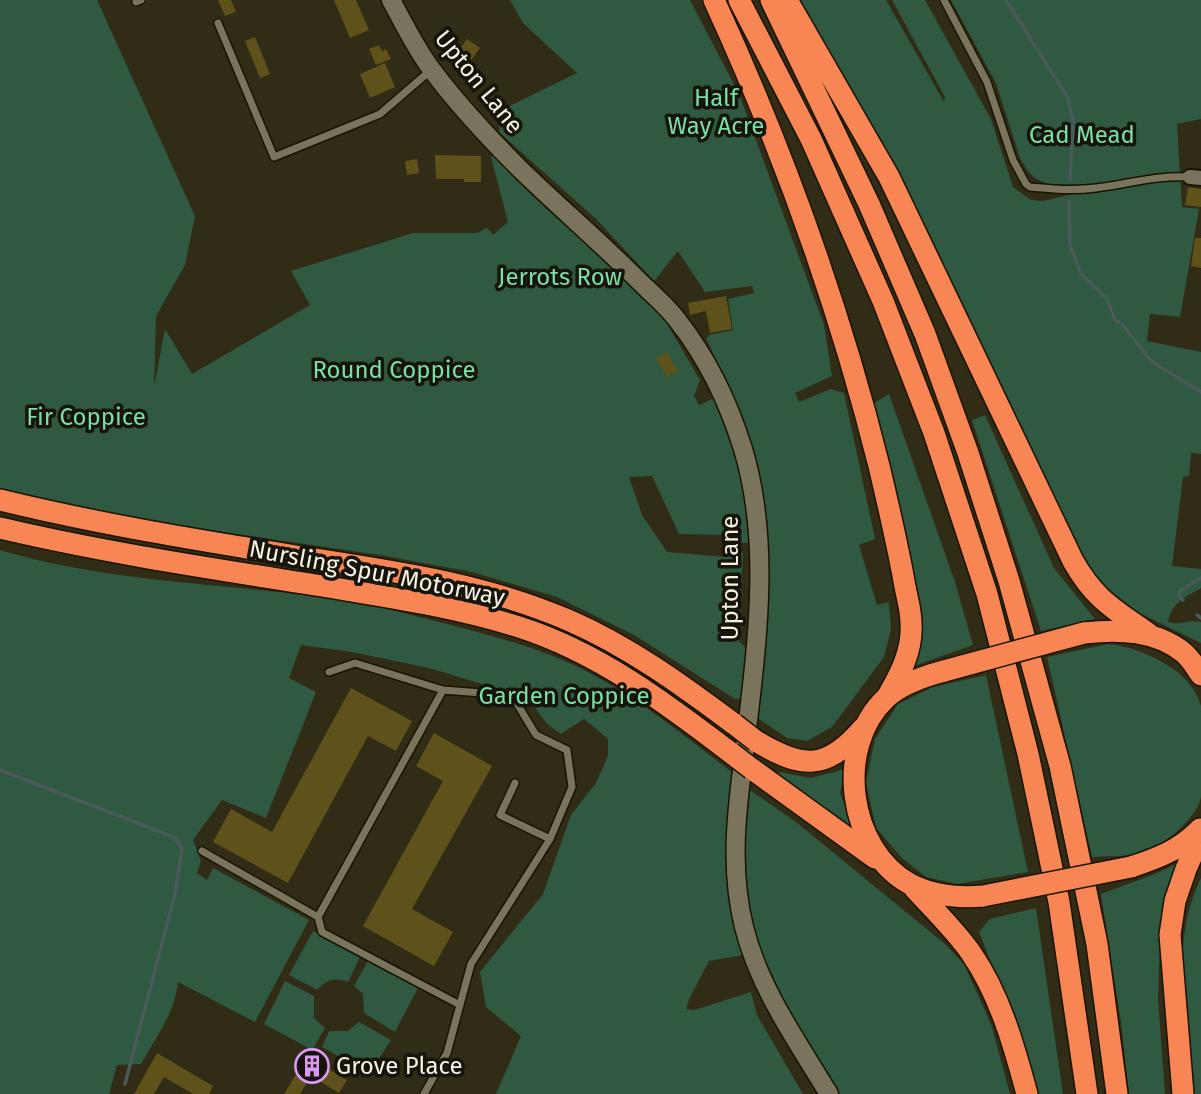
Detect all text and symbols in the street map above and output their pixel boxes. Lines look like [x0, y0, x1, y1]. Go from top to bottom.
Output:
street label: Upton Lane [429, 25, 529, 139]
park label: Half Way Acre [668, 84, 764, 140]
park label: Cad Mead [1029, 121, 1135, 149]
park label: Jerrots Row [498, 263, 622, 291]
park label: Round Coppice [312, 356, 476, 384]
park label: Fir Coppice [26, 403, 146, 431]
street label: Upton Lane [716, 516, 744, 640]
street label: Nursling Spur Motorway [247, 534, 507, 612]
park label: Garden Coppice [479, 682, 649, 710]
building icon: Grove Place [293, 1047, 331, 1085]
place label: Grove Place [336, 1052, 463, 1080]

